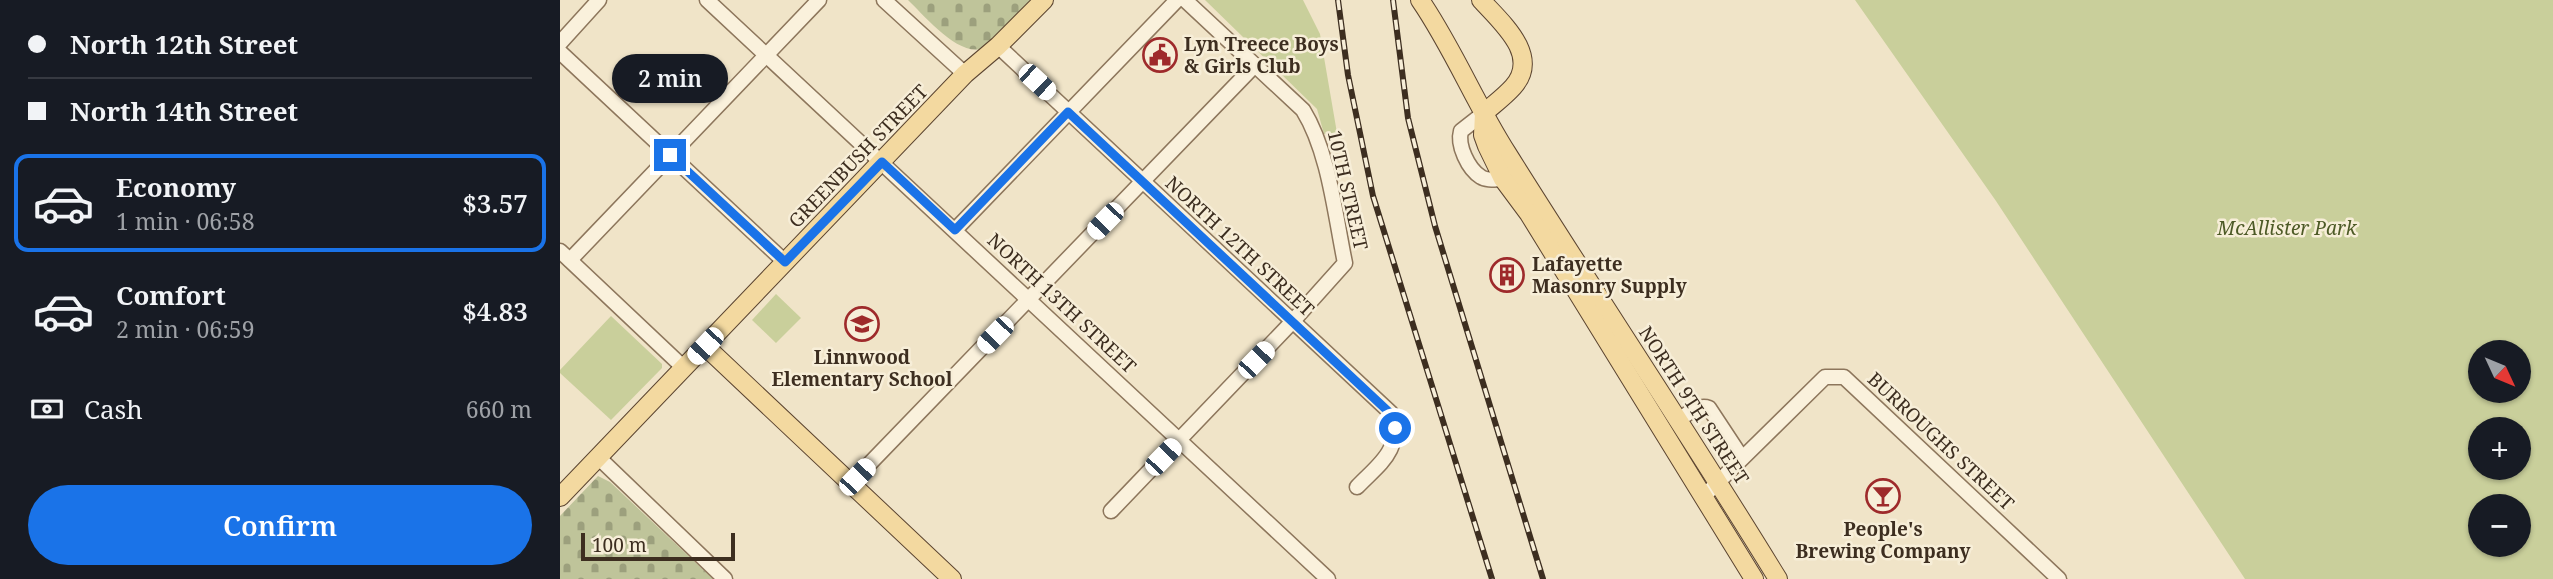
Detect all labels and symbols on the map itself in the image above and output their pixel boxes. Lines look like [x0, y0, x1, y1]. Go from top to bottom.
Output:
place label: Lyn Treece Boys & Girls Club [1184, 31, 1339, 79]
public building icon: Lyn Treece Boys & Girls Club [1141, 36, 1179, 74]
callout: 2 min [612, 54, 728, 102]
car [1015, 60, 1060, 104]
street label: GREENBUSH STREET [783, 78, 934, 233]
street label: 10TH STREET [1322, 127, 1374, 253]
route end [654, 139, 686, 171]
street label: NORTH 12TH STREET [1160, 170, 1320, 322]
car [1083, 199, 1128, 243]
park label: McAllister Park [2216, 215, 2358, 241]
street label: NORTH 13TH STREET [982, 227, 1142, 379]
place label: Lafayette Masonry Supply [1532, 251, 1687, 299]
building icon: Lafayette Masonry Supply [1488, 256, 1526, 294]
school or university icon: Linnwood Elementary School [843, 305, 881, 343]
car [973, 313, 1018, 357]
street label: NORTH 9TH STREET [1633, 321, 1755, 490]
car [683, 323, 728, 369]
car [1234, 338, 1279, 382]
north arrow [2468, 340, 2530, 402]
place label: Linnwood Elementary School [772, 344, 953, 392]
street label: BURROUGHS STREET [1862, 366, 2020, 516]
route start [1379, 412, 1411, 444]
car [1141, 435, 1186, 479]
car [835, 455, 880, 499]
bar icon: People's Brewing Company [1864, 477, 1902, 515]
place label: People's Brewing Company [1796, 516, 1970, 564]
scale bar [581, 530, 735, 562]

